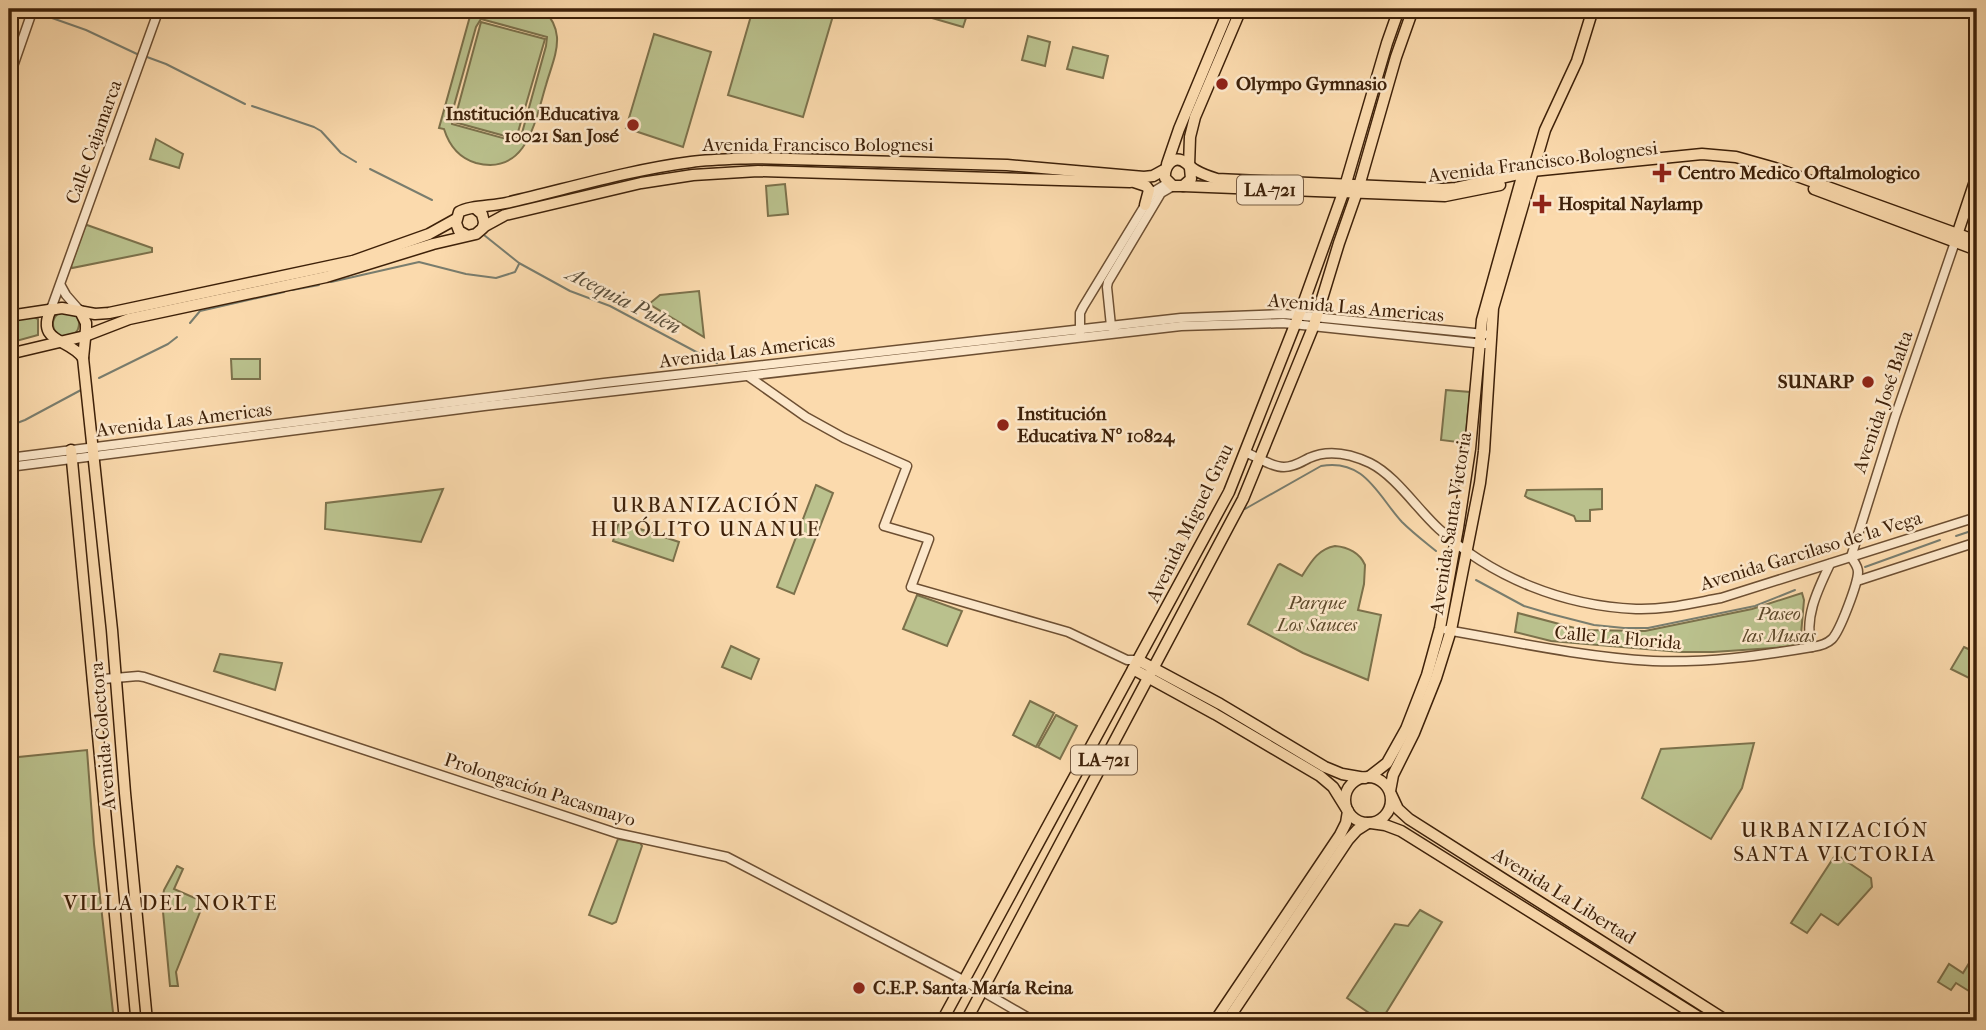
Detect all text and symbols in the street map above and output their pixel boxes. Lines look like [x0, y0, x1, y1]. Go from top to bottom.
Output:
place label: Olympo Gymnasio [1236, 73, 1387, 95]
marker: Olympo Gymnasio [1214, 76, 1230, 92]
street label: Calle Cajamarca [61, 77, 127, 207]
place label: Institución Educativa 10021 San José [445, 103, 620, 147]
marker: Institución Educativa 10021 San José [625, 117, 641, 133]
street label: Avenida Francisco Bolognesi [701, 134, 934, 156]
street label: Avenida Francisco Bolognesi [1426, 137, 1659, 187]
place label: Centro Medico Oftalmologico [1678, 162, 1920, 184]
marker: Centro Medico Oftalmologico [1652, 163, 1672, 183]
road number: LA-721 [1237, 176, 1303, 204]
place label: Hospital Naylamp [1558, 193, 1703, 215]
marker: Hospital Naylamp [1532, 194, 1552, 214]
water label: Acequia Pulen [560, 260, 685, 339]
street label: Avenida Las Americas [1266, 289, 1445, 327]
street label: Avenida José Balta [1848, 328, 1918, 477]
street label: Avenida Las Americas [657, 329, 836, 373]
place label: SUNARP [1778, 371, 1855, 393]
marker: SUNARP [1860, 374, 1876, 390]
street label: Avenida Las Americas [94, 398, 273, 442]
place label: Institución Educativa Nº 10824 [1017, 403, 1175, 447]
marker: Institución Educativa Nº 10824 [995, 417, 1011, 433]
street label: Avenida Santa Victoria [1426, 430, 1476, 617]
street label: Avenida Miguel Grau [1142, 440, 1238, 607]
district label: URBANIZACIÓN HIPÓLITO UNANUE [591, 492, 821, 541]
street label: Avenida Garcilaso de la Vega [1697, 507, 1925, 596]
park label: Parque Los Sauces [1275, 592, 1358, 636]
park label: Paseo las Musas [1741, 603, 1817, 647]
street label: Calle La Florida [1554, 621, 1683, 655]
street label: Avenida Colectora [86, 661, 121, 812]
road number: LA-721 [1071, 746, 1137, 774]
street label: Prolongación Pacasmayo [442, 749, 639, 831]
district label: URBANIZACIÓN SANTA VICTORIA [1733, 817, 1937, 866]
street label: Avenida La Libertad [1487, 842, 1640, 949]
district label: VILLA DEL NORTE [62, 891, 279, 915]
place label: C.E.P. Santa María Reina [873, 977, 1074, 999]
marker: C.E.P. Santa María Reina [851, 980, 867, 996]

